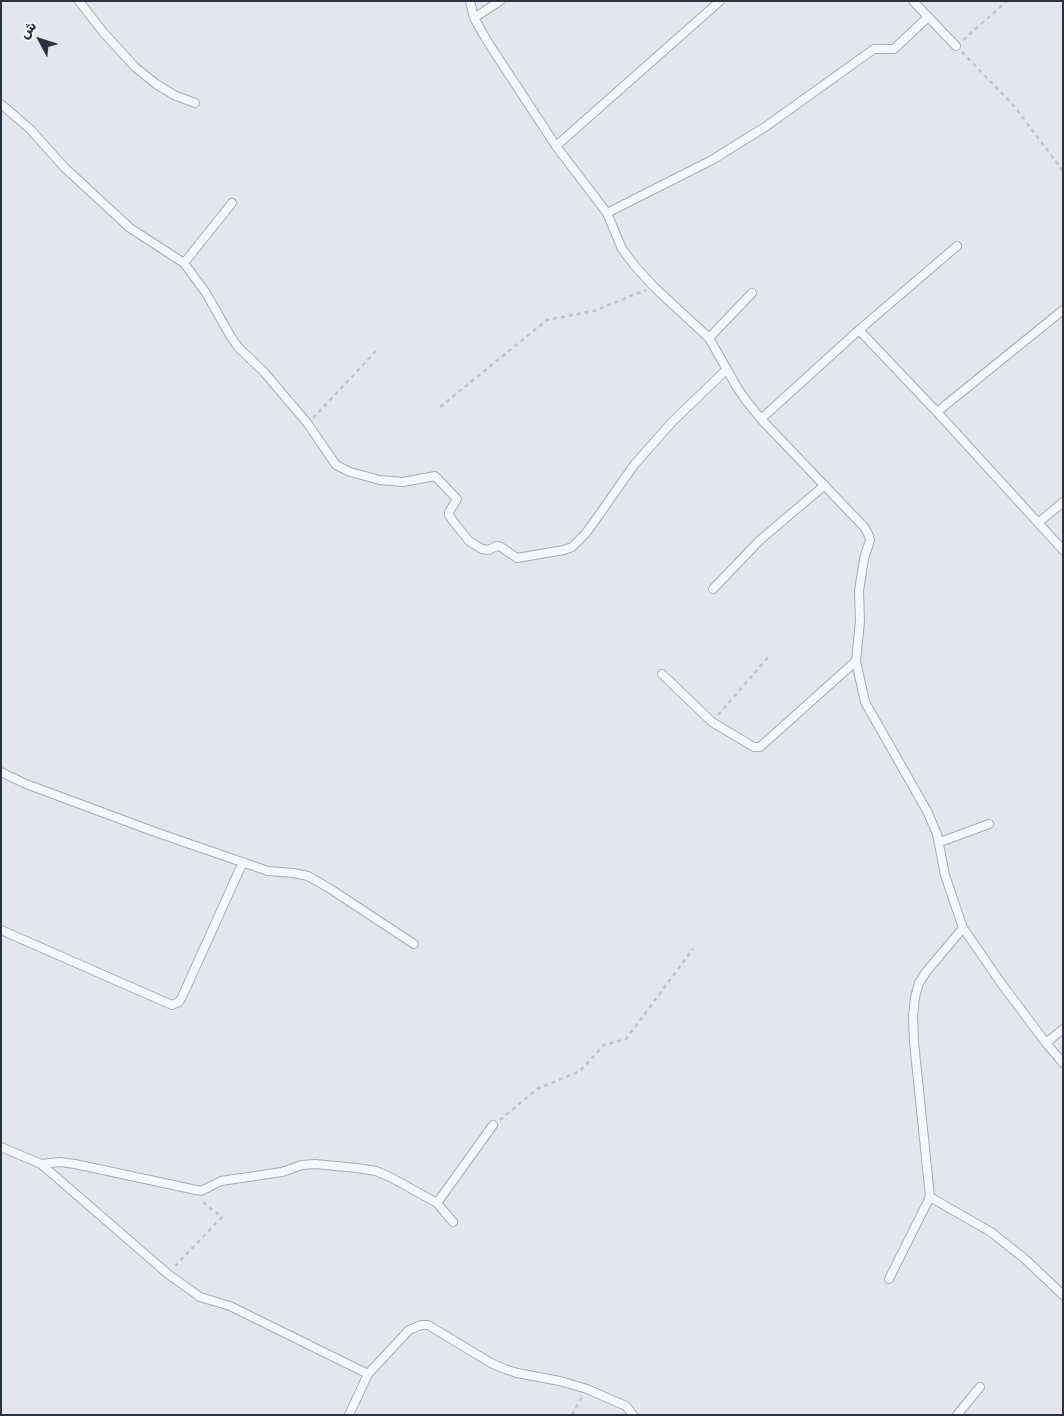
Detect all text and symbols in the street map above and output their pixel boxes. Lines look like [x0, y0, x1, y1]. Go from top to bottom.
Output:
north arrow [15, 15, 65, 65]
text: ش [16, 18, 40, 42]

